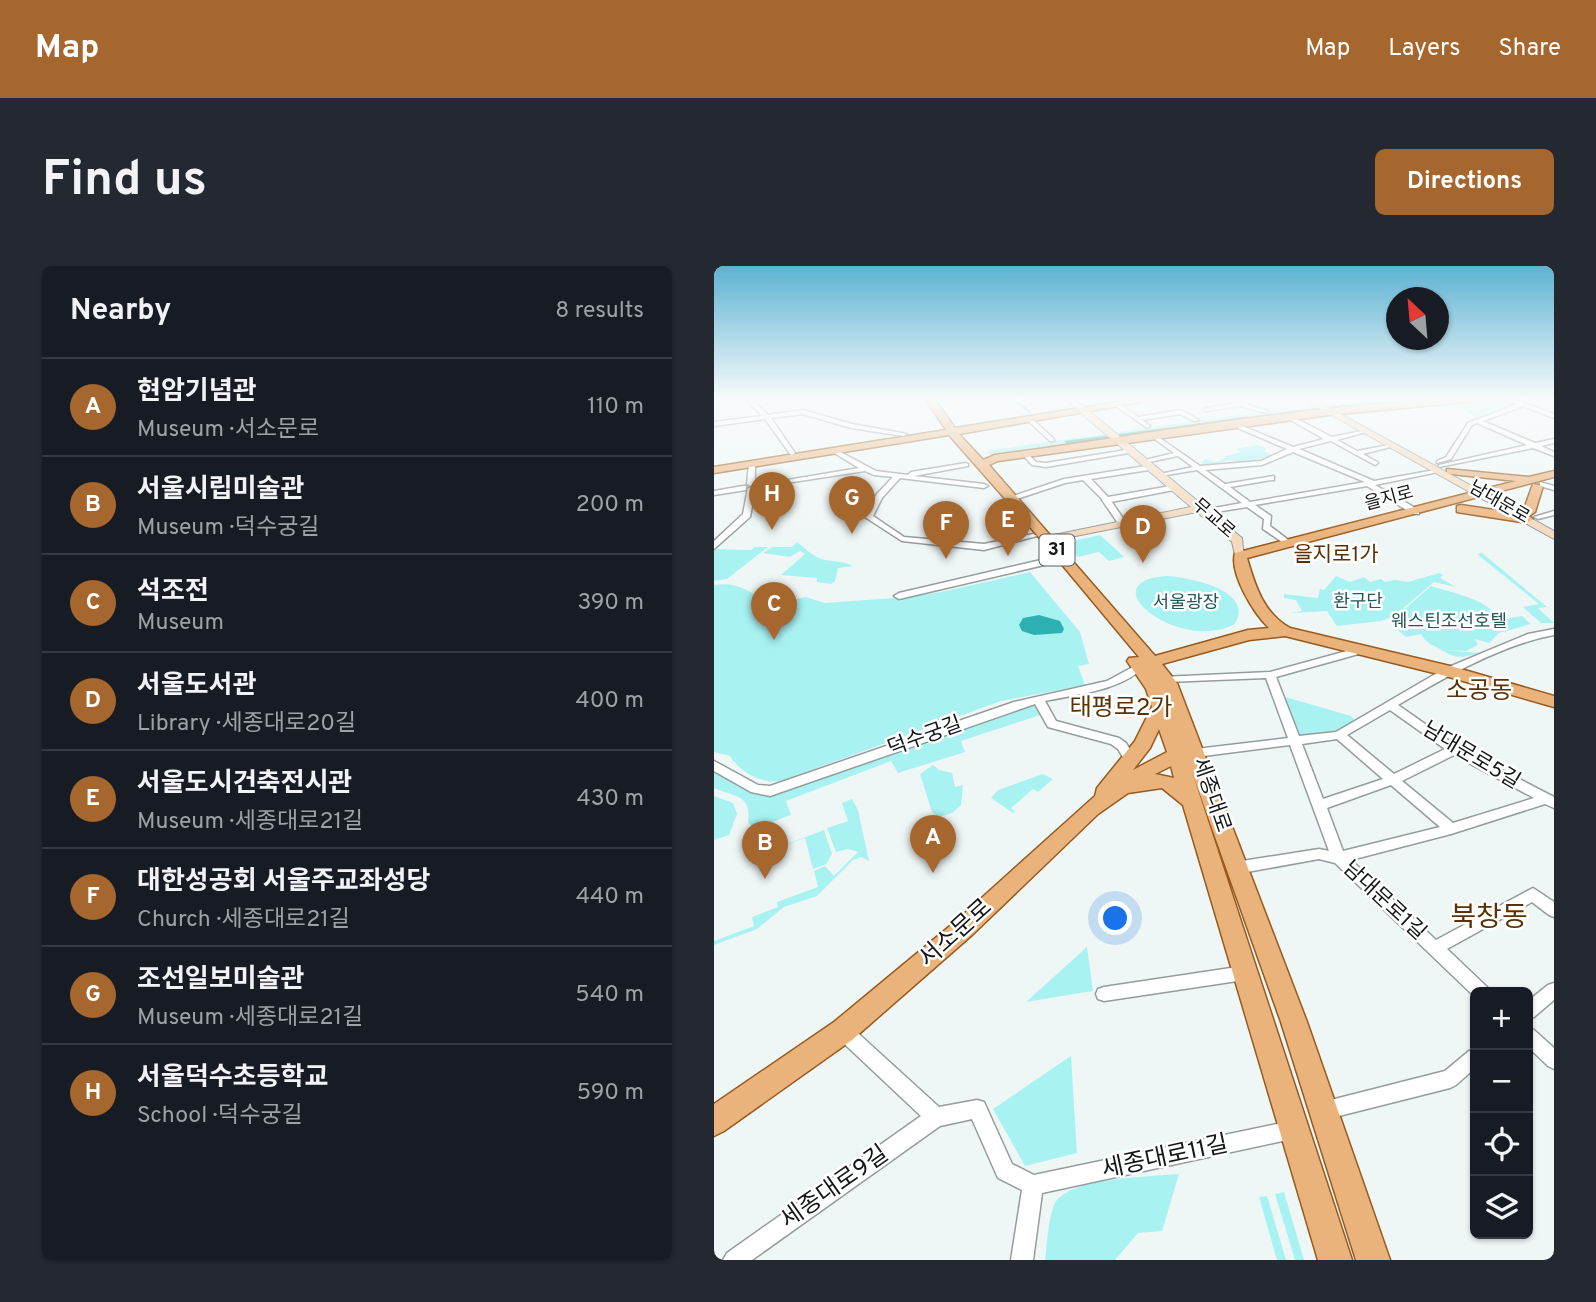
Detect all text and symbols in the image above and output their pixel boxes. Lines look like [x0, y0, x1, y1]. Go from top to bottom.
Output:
text: Map [35, 28, 99, 70]
text: Map [1305, 34, 1350, 64]
text: Layers [1388, 34, 1460, 64]
text: Share [1498, 34, 1561, 64]
button: Directions [1375, 149, 1554, 215]
text: Find us [42, 151, 207, 213]
north arrow [1386, 287, 1449, 350]
text: Nearby [70, 293, 171, 330]
text: 8 results [555, 297, 644, 326]
text: 현암기념관 [137, 376, 257, 409]
text: A [85, 393, 101, 422]
text: 110 m [587, 393, 644, 422]
text: Museum · 서소문로 [137, 416, 319, 445]
pin: H [749, 472, 795, 530]
text: 서울시립미술관 [137, 474, 304, 507]
pin: G [829, 476, 875, 534]
street label: 남대문로 [1465, 476, 1533, 530]
street label: 을지로 [1362, 481, 1416, 517]
text: B [85, 491, 101, 520]
text: 200 m [576, 491, 644, 520]
street label: 무교로 [1187, 494, 1239, 544]
pin: E [985, 498, 1031, 556]
pin: F [923, 501, 969, 559]
pin: D [1120, 505, 1166, 563]
text: Museum · 덕수궁길 [137, 514, 319, 543]
road number: 31 [1040, 534, 1074, 566]
district label: 을지로1가 [1293, 542, 1379, 569]
text: 석조전 [137, 576, 209, 609]
pin: C [751, 582, 797, 640]
text: C [86, 589, 100, 618]
text: 390 m [577, 589, 644, 618]
park label: 환구단 [1333, 591, 1383, 614]
park label: 서울광장 [1153, 592, 1219, 615]
text: Museum [137, 609, 224, 638]
park label: 웨스틴조선호텔 [1391, 611, 1507, 634]
text: 서울도서관 [137, 670, 257, 703]
district label: 소공동 [1446, 677, 1512, 707]
text: D [85, 687, 101, 716]
text: 400 m [575, 687, 644, 716]
district label: 태평로2가 [1069, 694, 1173, 724]
text: Library · 세종대로20길 [137, 710, 356, 739]
street label: 덕수궁길 [884, 711, 966, 763]
street label: 남대문로5길 [1417, 716, 1525, 796]
street label: 세종대로 [1186, 754, 1236, 836]
text: 서울도시건축전시관 [137, 768, 352, 801]
text: E [86, 785, 100, 814]
text: 430 m [576, 785, 644, 814]
text: Museum · 세종대로21길 [137, 808, 363, 837]
pin: A [910, 815, 956, 873]
pin: B [742, 821, 788, 879]
street label: 남대문로1길 [1337, 856, 1431, 946]
text: 대한성공회 서울주교좌성당 [137, 866, 431, 899]
text: F [86, 883, 100, 912]
text: 440 m [576, 883, 644, 912]
street label: 서소문로 [913, 893, 999, 975]
your location [1098, 901, 1132, 935]
district label: 북창동 [1450, 901, 1528, 937]
text: Church · 세종대로21길 [137, 906, 350, 935]
text: 조선일보미술관 [137, 964, 304, 997]
text: G [85, 981, 101, 1010]
text: 540 m [575, 981, 644, 1010]
map controls [1470, 987, 1533, 1239]
button: + [1470, 987, 1533, 1050]
text: Museum · 세종대로21길 [137, 1004, 363, 1033]
button: − [1470, 1050, 1533, 1113]
text: 서울덕수초등학교 [137, 1062, 328, 1095]
text: H [85, 1079, 101, 1108]
text: 590 m [577, 1079, 644, 1108]
text: School · 덕수궁길 [137, 1102, 303, 1131]
button: locate [1470, 1113, 1533, 1176]
street label: 세종대로11길 [1099, 1130, 1231, 1186]
street label: 세종대로9길 [775, 1140, 895, 1236]
button: layers [1470, 1176, 1533, 1239]

